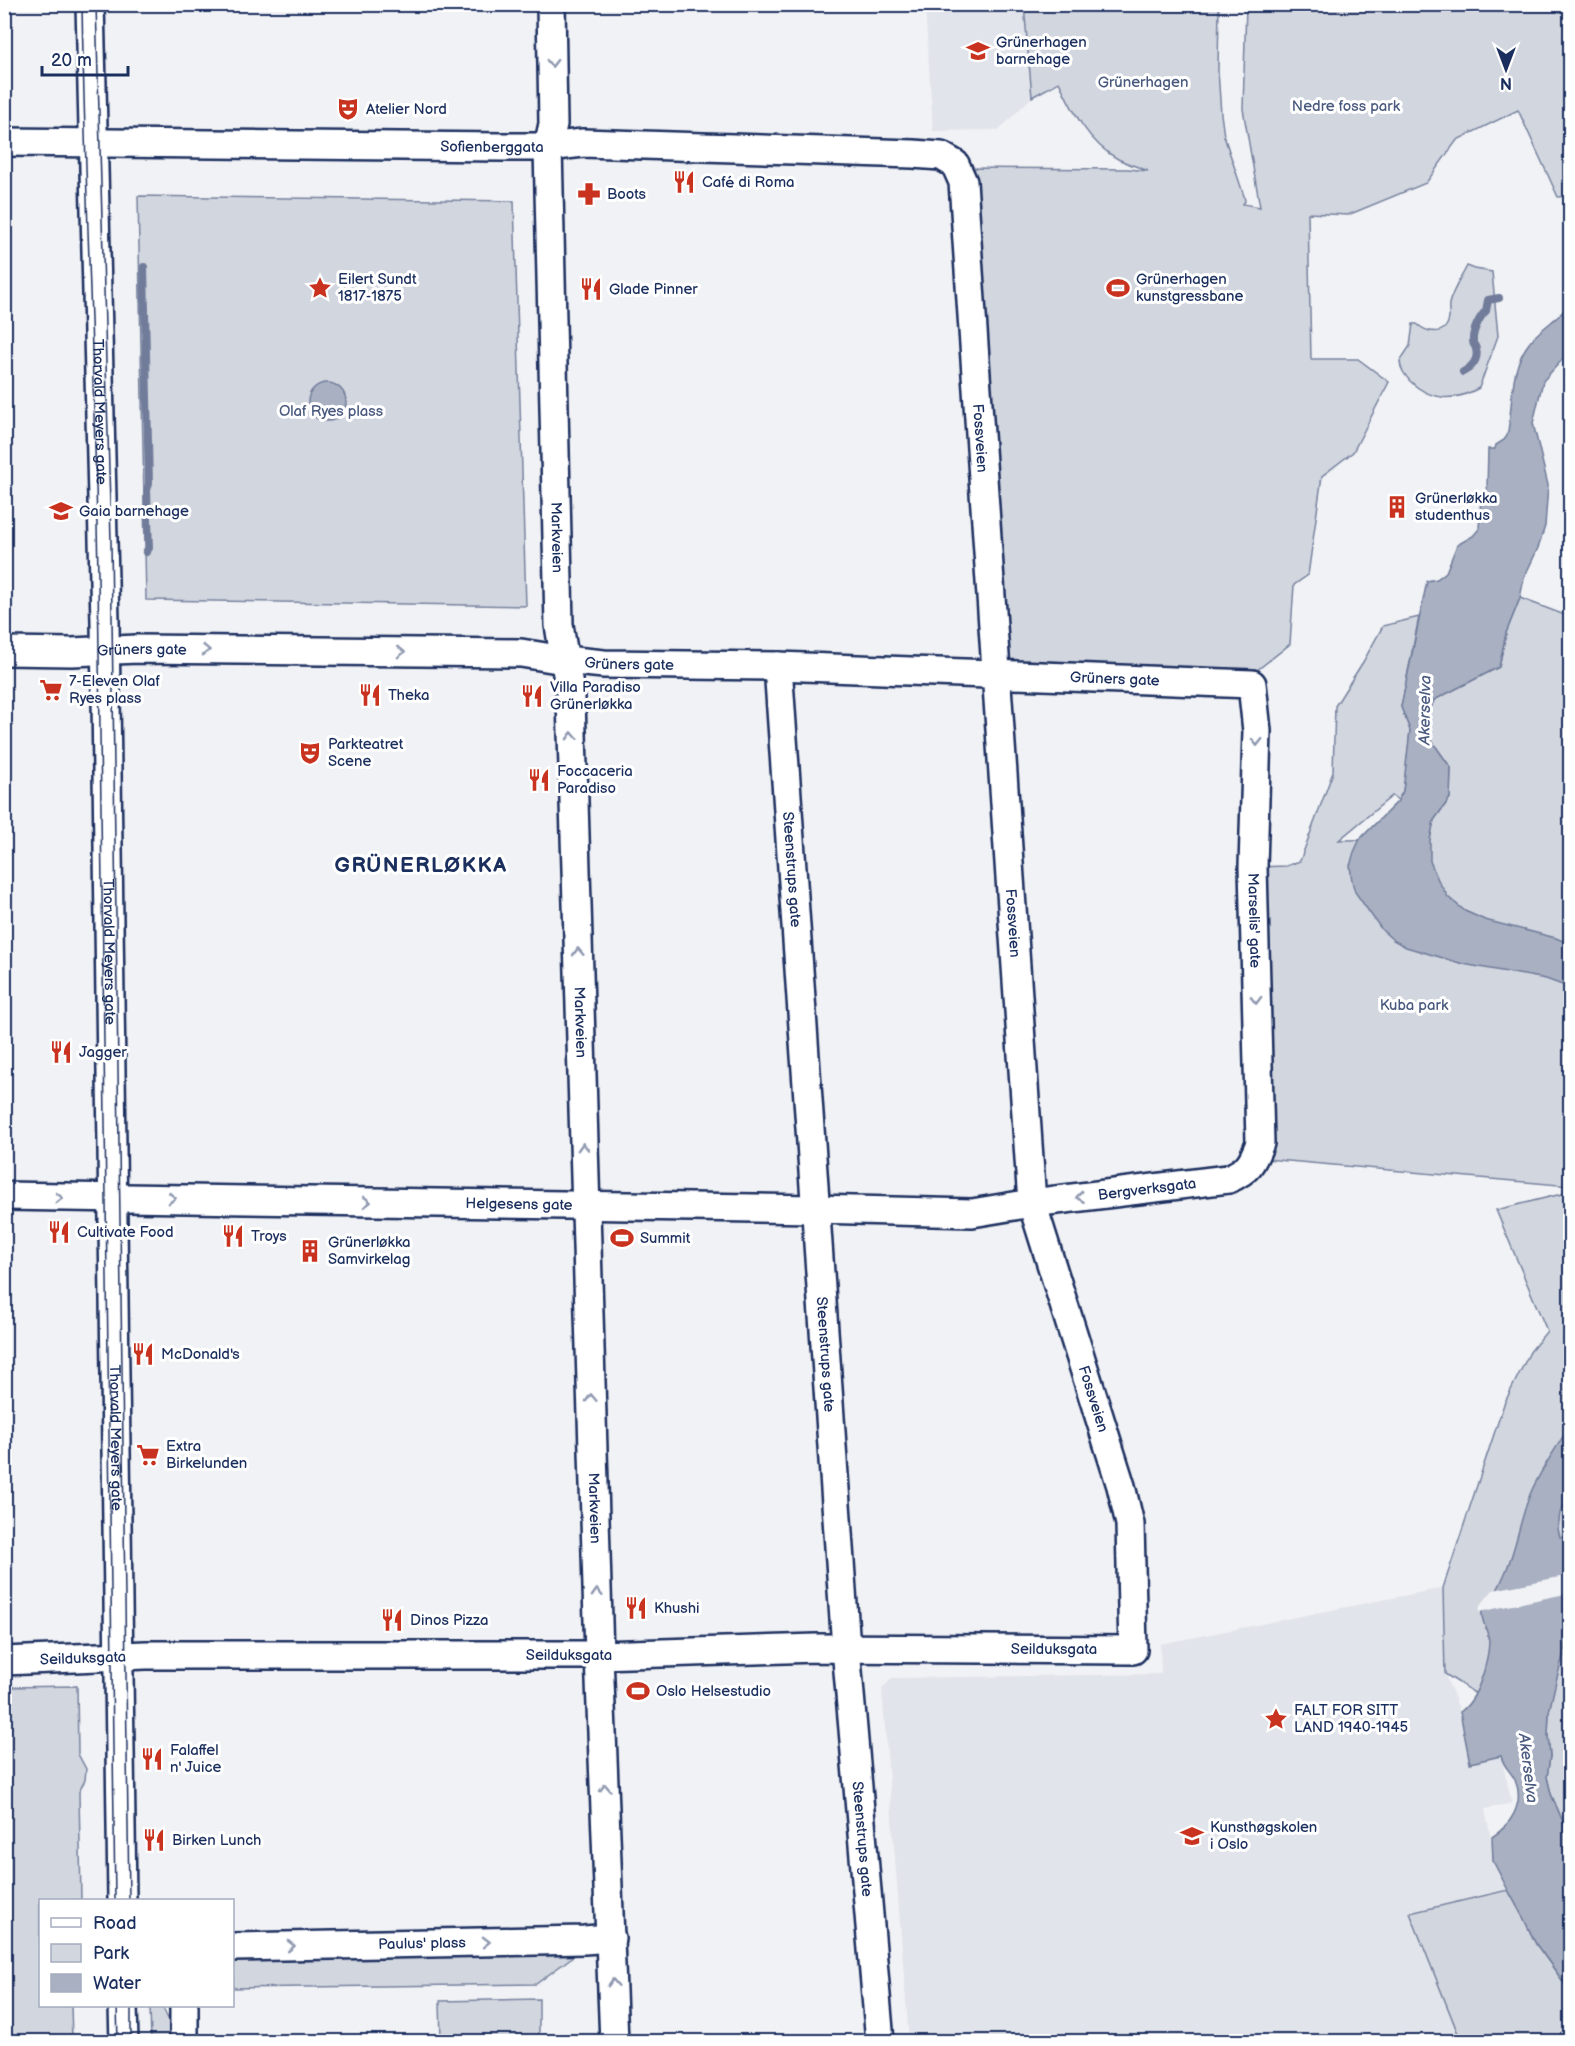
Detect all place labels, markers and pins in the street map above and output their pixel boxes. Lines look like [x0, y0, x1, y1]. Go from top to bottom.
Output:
place label: Grünerhagen barnehage [996, 33, 1087, 69]
school or university icon: Grünerhagen barnehage [965, 38, 991, 64]
theatre icon: Atelier Nord [335, 96, 361, 122]
place label: Atelier Nord [366, 100, 447, 119]
restaurant icon: Café di Roma [671, 169, 697, 195]
place label: Café di Roma [702, 173, 795, 192]
pharmacy icon: Boots [576, 181, 602, 207]
place label: Boots [607, 185, 647, 204]
place label: Eilert Sundt 1817-1875 [338, 270, 417, 306]
place label: Grünerhagen kunstgressbane [1136, 270, 1244, 306]
place icon: Eilert Sundt 1817-1875 [307, 275, 333, 301]
sports icon: Grünerhagen kunstgressbane [1105, 275, 1131, 301]
restaurant icon: Glade Pinner [578, 276, 604, 302]
place label: Glade Pinner [609, 280, 698, 299]
place label: Grünerløkka studenthus [1415, 489, 1498, 525]
building icon: Grünerløkka studenthus [1384, 494, 1410, 520]
school or university icon: Gaia barnehage [48, 498, 74, 524]
place label: Gaia barnehage [79, 502, 189, 521]
place label: 7-Eleven Olaf Ryes plass [69, 672, 160, 708]
supermarket icon: 7-Eleven Olaf Ryes plass [38, 677, 64, 703]
place label: Villa Paradiso Grünerløkka [550, 678, 641, 714]
restaurant icon: Theka [357, 682, 383, 708]
restaurant icon: Villa Paradiso Grünerløkka [519, 683, 545, 709]
place label: Theka [388, 686, 429, 705]
place label: Parkteatret Scene [328, 735, 404, 771]
theatre icon: Parkteatret Scene [297, 740, 323, 766]
place label: Foccaceria Paradiso [557, 762, 633, 798]
restaurant icon: Foccaceria Paradiso [526, 767, 552, 793]
restaurant icon: Jagger [48, 1039, 74, 1065]
place label: Jagger [79, 1043, 127, 1062]
restaurant icon: Cultivate Food [46, 1219, 72, 1245]
place label: Cultivate Food [77, 1223, 174, 1242]
restaurant icon: Troys [220, 1223, 246, 1249]
sports icon: Summit [609, 1225, 635, 1251]
place label: Troys [251, 1227, 287, 1246]
place label: Summit [640, 1229, 691, 1248]
place label: Grünerløkka Samvirkelag [328, 1233, 411, 1269]
building icon: Grünerløkka Samvirkelag [297, 1238, 323, 1264]
restaurant icon: McDonald's [130, 1341, 156, 1367]
place label: McDonald's [161, 1345, 240, 1364]
place label: Extra Birkelunden [166, 1437, 247, 1473]
supermarket icon: Extra Birkelunden [135, 1442, 161, 1468]
restaurant icon: Khushi [623, 1595, 649, 1621]
place label: Khushi [654, 1599, 699, 1618]
restaurant icon: Dinos Pizza [379, 1607, 405, 1633]
place label: Dinos Pizza [410, 1611, 489, 1630]
sports icon: Oslo Helsestudio [625, 1678, 651, 1704]
place label: Oslo Helsestudio [656, 1682, 771, 1701]
place label: FALT FOR SITT LAND 1940-1945 [1294, 1701, 1408, 1737]
place icon: FALT FOR SITT LAND 1940-1945 [1263, 1706, 1289, 1732]
place label: Falaffel n' Juice [170, 1741, 221, 1777]
restaurant icon: Falaffel n' Juice [139, 1746, 165, 1772]
place label: Kunsthøgskolen i Oslo [1210, 1818, 1317, 1854]
school or university icon: Kunsthøgskolen i Oslo [1179, 1823, 1205, 1849]
restaurant icon: Birken Lunch [141, 1827, 167, 1853]
place label: Birken Lunch [172, 1831, 261, 1850]

